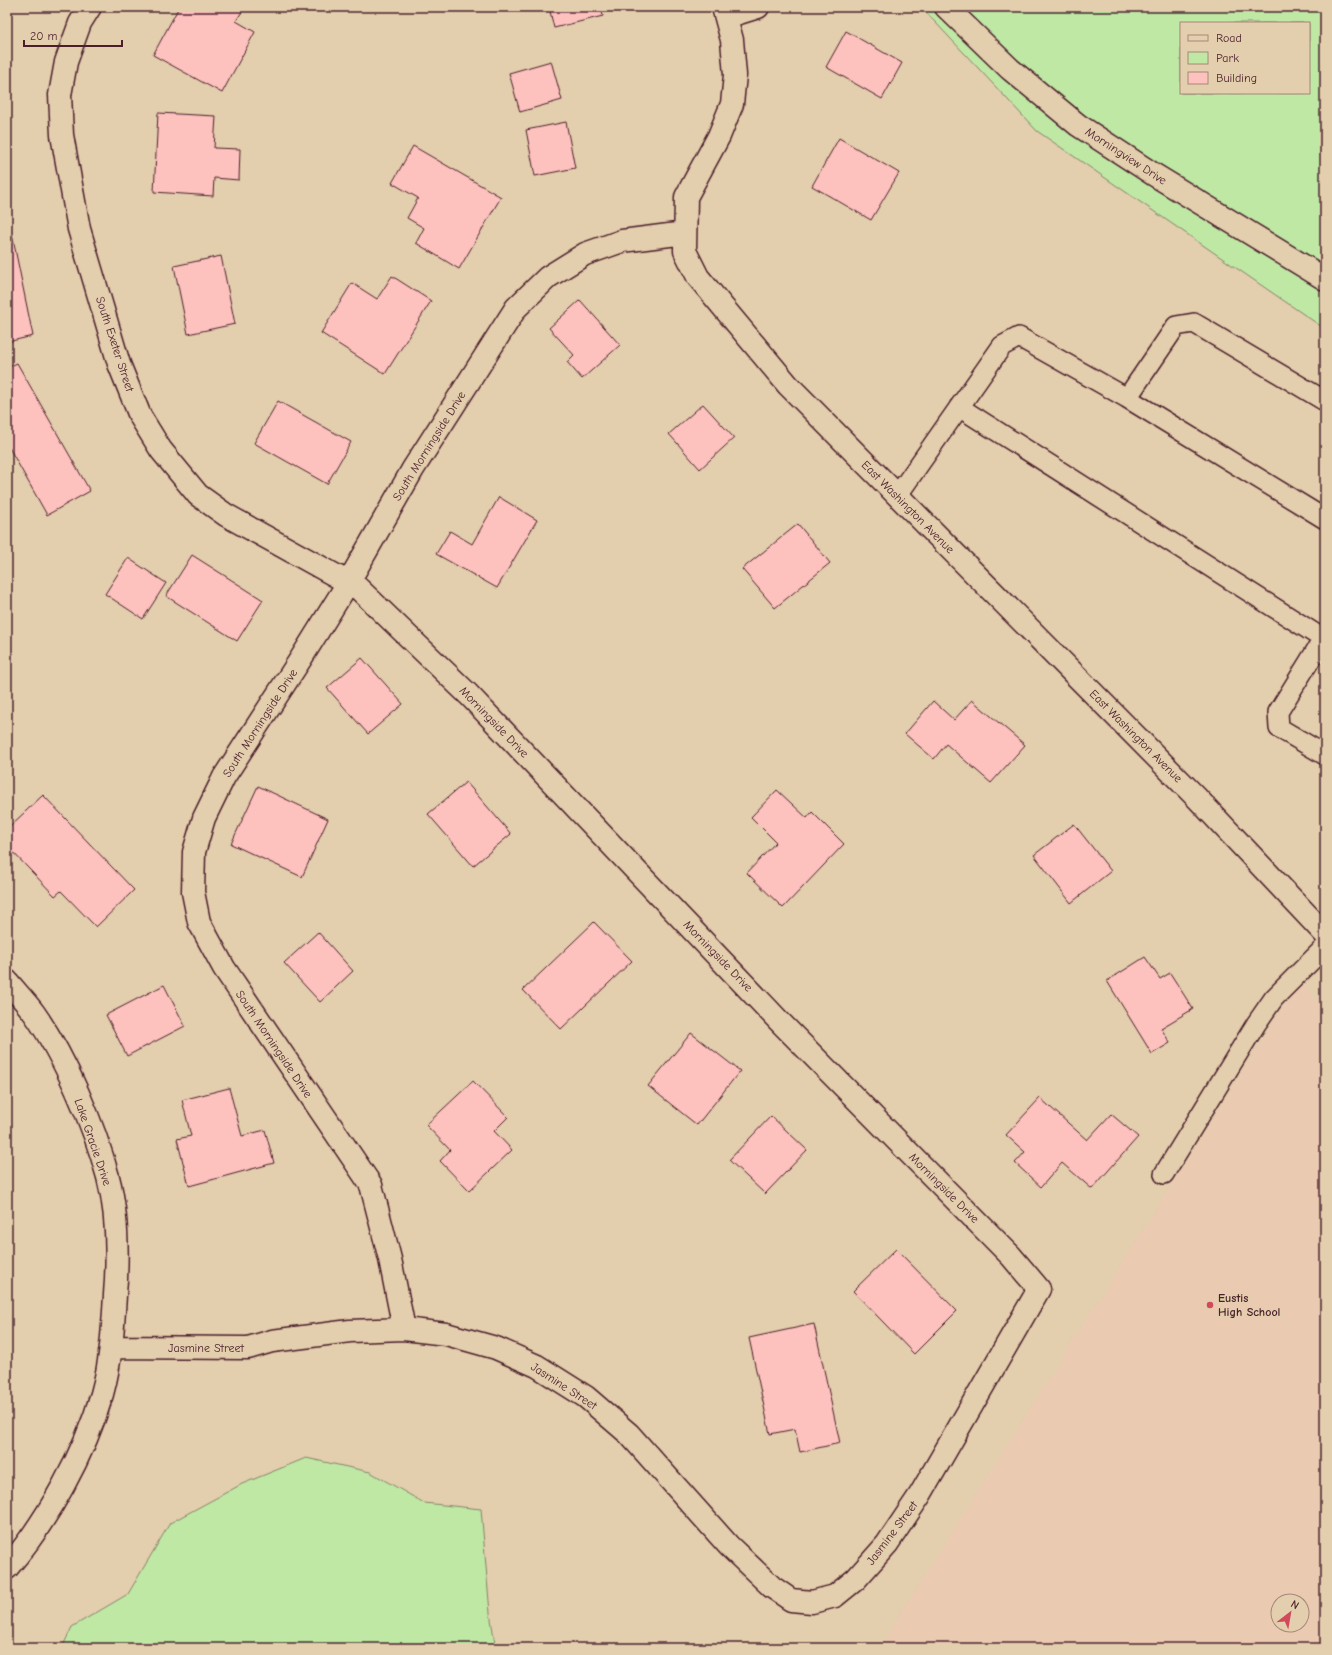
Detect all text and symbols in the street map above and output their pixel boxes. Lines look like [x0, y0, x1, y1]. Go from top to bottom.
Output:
scale bar [24, 22, 122, 48]
legend [1180, 22, 1310, 94]
text: 20 m [30, 29, 58, 43]
text: Road [1216, 31, 1242, 45]
text: Park [1216, 51, 1239, 65]
text: Building [1216, 71, 1257, 85]
street label: Morningview Drive [1083, 124, 1169, 188]
street label: South Exeter Street [93, 294, 137, 394]
street label: South Morningside Drive [390, 389, 468, 503]
street label: East Washington Avenue [859, 458, 957, 556]
street label: South Morningside Drive [220, 666, 300, 780]
street label: Morningside Drive [457, 684, 531, 760]
street label: East Washington Avenue [1087, 687, 1185, 785]
street label: Morningside Drive [681, 918, 755, 994]
street label: South Morningside Drive [233, 988, 315, 1100]
street label: Lake Gracie Drive [72, 1097, 114, 1187]
street label: Morningside Drive [906, 1150, 982, 1226]
place label: Eustis High School [1218, 1291, 1280, 1319]
marker: Eustis High School [1205, 1300, 1215, 1310]
street label: Jasmine Street [168, 1341, 245, 1355]
street label: Jasmine Street [528, 1359, 600, 1413]
street label: Jasmine Street [864, 1498, 921, 1568]
north arrow [1270, 1593, 1310, 1633]
text: N [1288, 1597, 1301, 1612]

